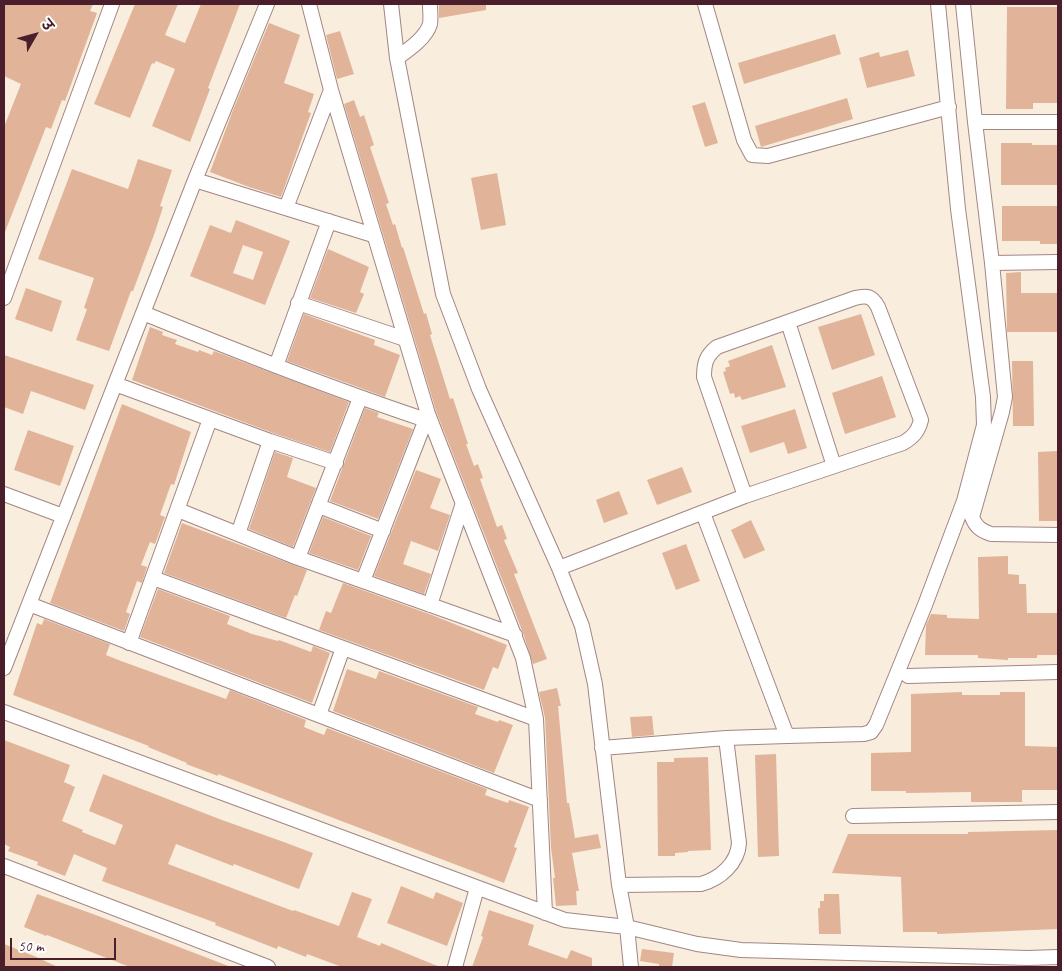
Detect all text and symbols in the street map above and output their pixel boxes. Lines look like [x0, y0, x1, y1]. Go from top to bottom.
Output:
north arrow [10, 10, 60, 60]
text: उ [38, 17, 57, 34]
scale bar [12, 928, 119, 960]
text: 50 m [18, 937, 44, 956]

